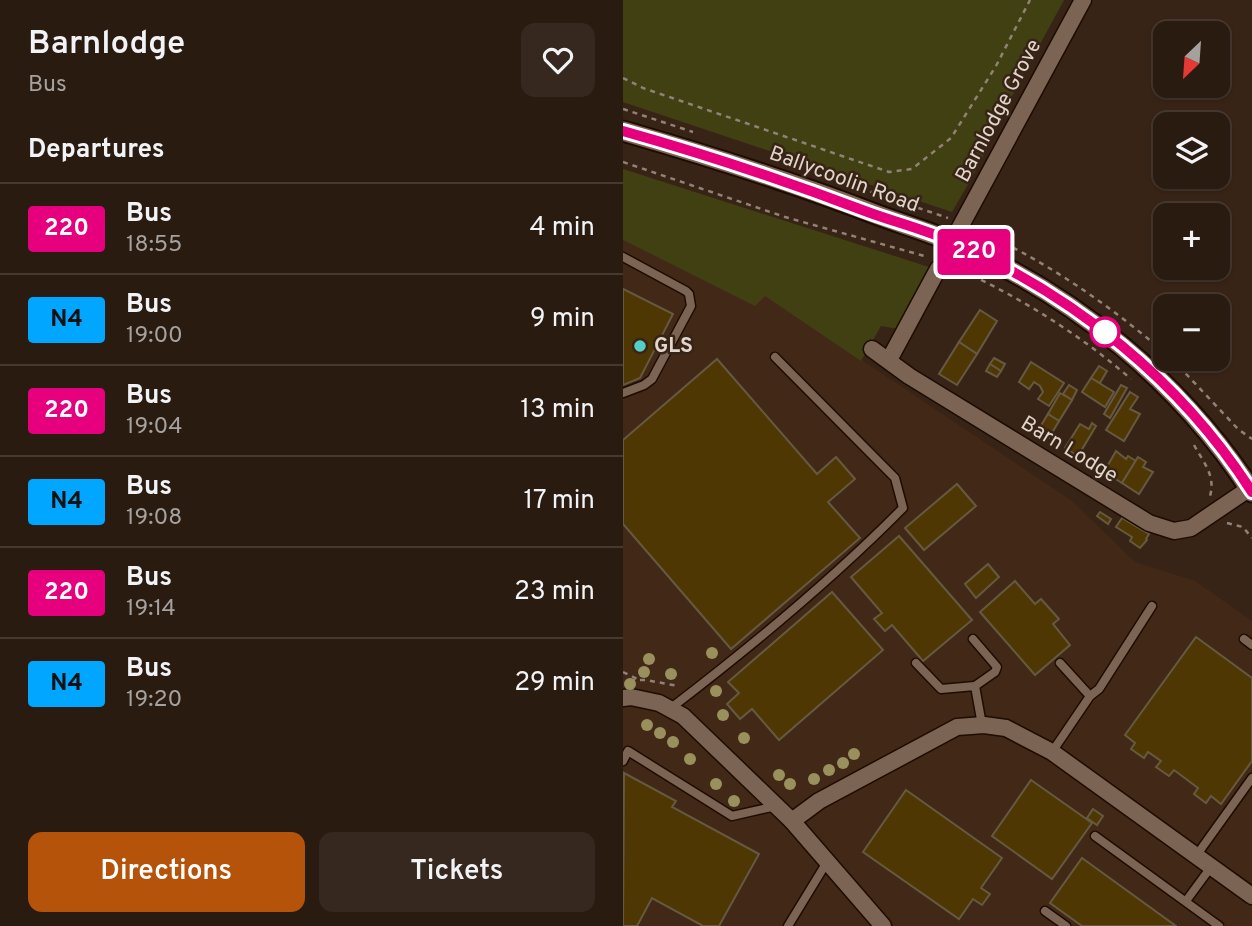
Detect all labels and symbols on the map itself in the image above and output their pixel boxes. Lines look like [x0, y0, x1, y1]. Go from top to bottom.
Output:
north arrow [1153, 21, 1230, 98]
street label: Barnlodge Grove [950, 35, 1048, 187]
street label: Ballycoolin Road [765, 140, 923, 220]
line badge: 220 [934, 229, 1014, 275]
unlabelled marker [1090, 317, 1120, 347]
place label: GLS [654, 333, 693, 360]
marker: GLS [632, 338, 648, 354]
street label: Barn Lodge [1015, 410, 1123, 490]

